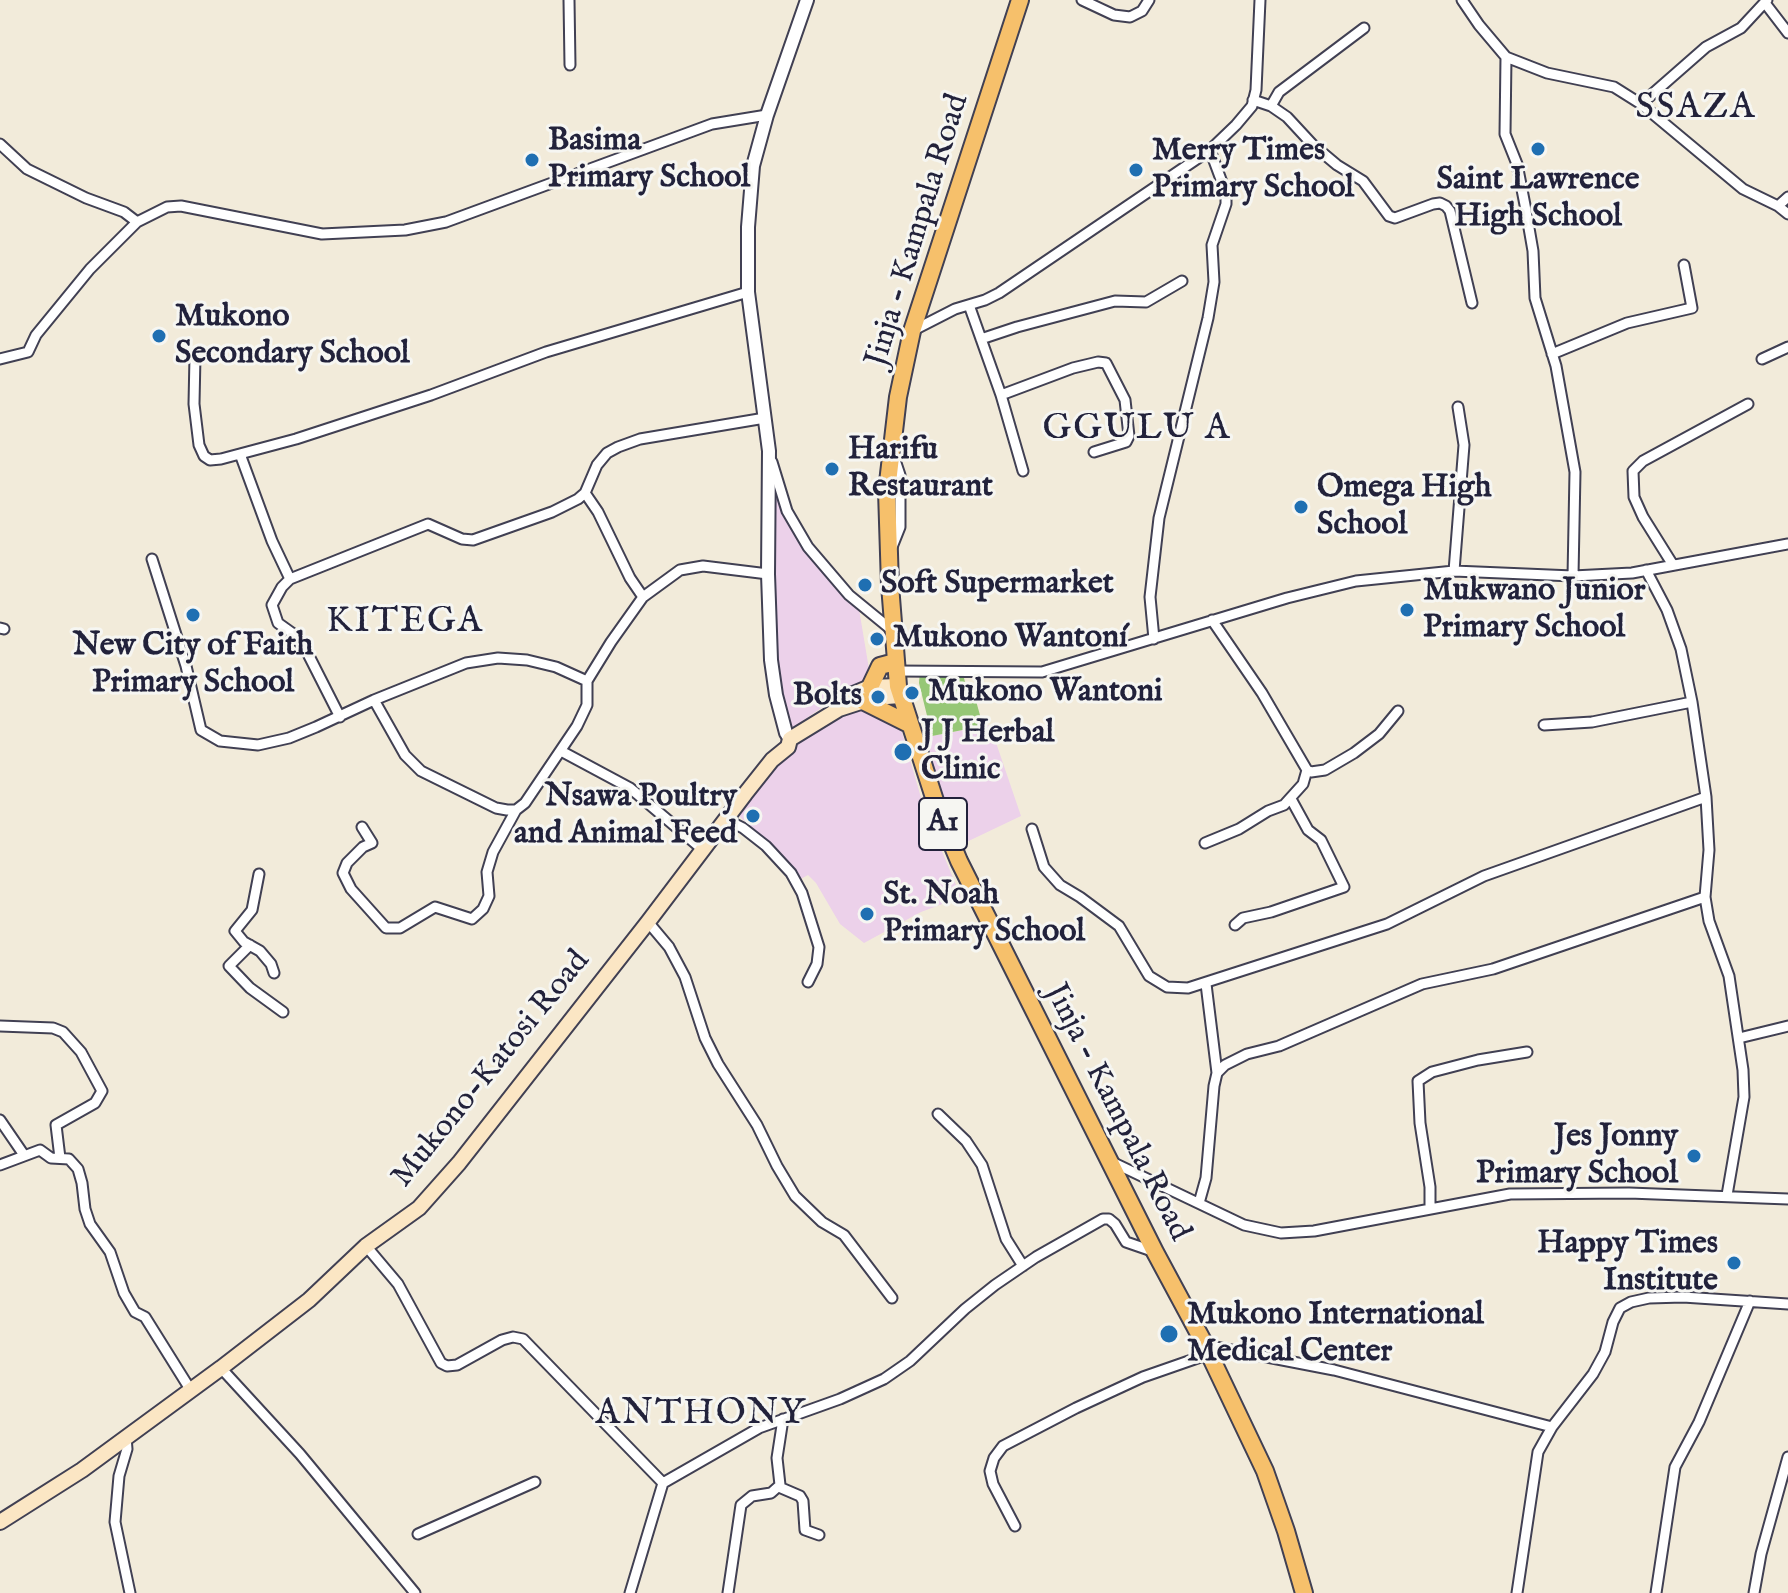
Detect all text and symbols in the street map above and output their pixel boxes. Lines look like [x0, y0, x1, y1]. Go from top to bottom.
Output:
district label: SSAZA [1636, 88, 1756, 132]
street label: Jinja - Kampala Road [859, 90, 979, 372]
place label: Basima Primary School [548, 123, 750, 198]
place label: Merry Times Primary School [1152, 133, 1354, 208]
marker: Saint Lawrence High School [1529, 140, 1547, 158]
marker: Basima Primary School [523, 151, 541, 169]
marker: Merry Times Primary School [1127, 161, 1145, 179]
place label: Saint Lawrence High School [1437, 162, 1639, 237]
place label: Mukono Secondary School [175, 299, 410, 374]
marker: Mukono Secondary School [150, 327, 168, 345]
district label: GGULU A [1043, 409, 1231, 453]
place label: Harifu Restaurant [848, 432, 993, 507]
marker: Harifu Restaurant [823, 460, 841, 478]
place label: Omega High School [1317, 470, 1491, 545]
marker: Omega High School [1292, 498, 1310, 516]
place label: Soft Supermarket [881, 566, 1114, 604]
place label: Mukwano Junior Primary School [1423, 573, 1645, 648]
marker: Soft Supermarket [856, 576, 874, 594]
marker: Mukwano Junior Primary School [1398, 601, 1416, 619]
district label: KITEGA [326, 602, 484, 646]
marker: New City of Faith Primary School [184, 606, 202, 624]
place label: Mukono Wantoní [893, 620, 1128, 658]
place label: New City of Faith Primary School [73, 628, 313, 703]
marker: Mukono Wantoní [868, 630, 886, 648]
place label: Mukono Wantoni [928, 674, 1163, 712]
place label: Bolts [793, 678, 862, 716]
marker: Mukono Wantoni [903, 684, 921, 702]
marker: Bolts [869, 688, 887, 706]
place label: J J Herbal Clinic [921, 715, 1054, 790]
marker: J J Herbal Clinic [892, 741, 914, 763]
place label: Nsawa Poultry and Animal Feed [514, 779, 737, 854]
road number: A1 [919, 798, 967, 850]
marker: Nsawa Poultry and Animal Feed [744, 807, 762, 825]
place label: St. Noah Primary School [883, 877, 1085, 952]
marker: St. Noah Primary School [858, 905, 876, 923]
street label: Mukono-Katosi Road [385, 944, 599, 1196]
street label: Jinja - Kampala Road [1035, 978, 1197, 1248]
place label: Jes Jonny Primary School [1476, 1119, 1678, 1194]
marker: Jes Jonny Primary School [1685, 1147, 1703, 1165]
place label: Happy Times Institute [1537, 1226, 1718, 1301]
marker: Happy Times Institute [1725, 1254, 1743, 1272]
place label: Mukono International Medical Center [1187, 1297, 1484, 1372]
marker: Mukono International Medical Center [1158, 1323, 1180, 1345]
district label: ANTHONY [595, 1394, 807, 1438]

